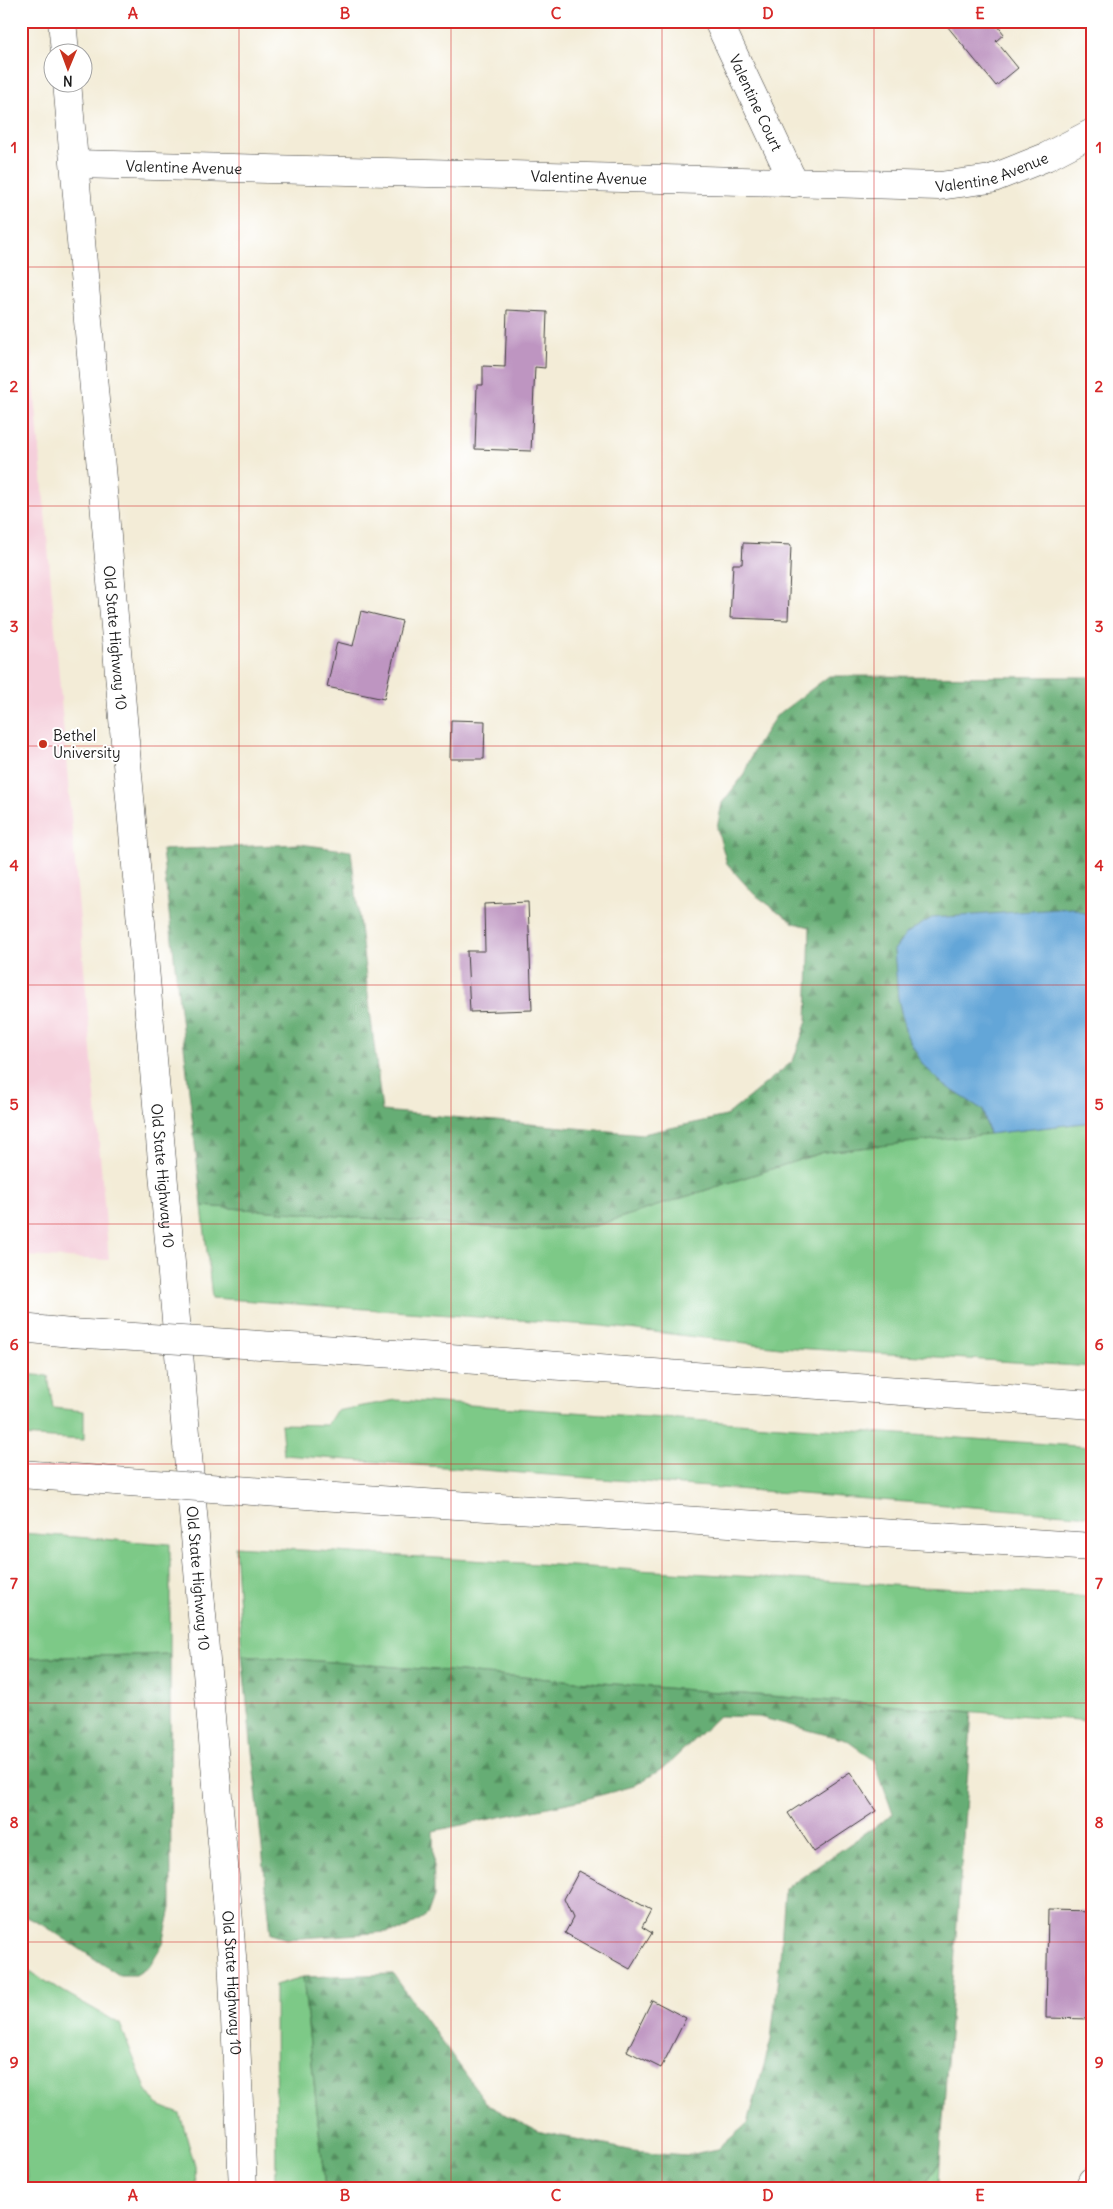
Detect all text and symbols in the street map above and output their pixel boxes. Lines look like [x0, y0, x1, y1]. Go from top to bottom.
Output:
text: A [128, 3, 138, 23]
text: B [340, 3, 351, 23]
text: C [551, 3, 562, 23]
text: D [762, 3, 774, 23]
text: E [975, 3, 985, 23]
north arrow [42, 42, 92, 92]
street label: Valentine Court [725, 51, 787, 154]
text: N [63, 72, 73, 90]
text: 1 [11, 137, 17, 157]
text: 1 [1096, 137, 1102, 157]
street label: Valentine Avenue [934, 148, 1051, 196]
street label: Valentine Avenue [125, 156, 242, 178]
street label: Valentine Avenue [530, 166, 647, 188]
text: 2 [10, 376, 19, 396]
text: 2 [1095, 376, 1104, 396]
street label: Old State Highway 10 [100, 565, 132, 711]
text: 3 [9, 616, 19, 636]
text: 3 [1094, 616, 1104, 636]
place label: Bethel University [53, 726, 120, 762]
marker: Bethel University [37, 738, 49, 750]
text: 4 [9, 855, 19, 875]
text: 4 [1094, 855, 1104, 875]
text: 5 [9, 1094, 19, 1114]
text: 5 [1094, 1094, 1104, 1114]
street label: Old State Highway 10 [147, 1103, 179, 1249]
text: 6 [9, 1334, 19, 1354]
text: 6 [1094, 1334, 1104, 1354]
street label: Old State Highway 10 [183, 1505, 215, 1651]
text: 7 [10, 1573, 18, 1593]
text: 7 [1095, 1573, 1103, 1593]
text: 8 [9, 1812, 19, 1832]
text: 8 [1094, 1812, 1104, 1832]
street label: Old State Highway 10 [219, 1910, 246, 2056]
text: 9 [9, 2052, 19, 2072]
text: 9 [1094, 2052, 1104, 2072]
text: A [128, 2185, 138, 2205]
text: B [340, 2185, 351, 2205]
text: C [551, 2185, 562, 2205]
text: D [762, 2185, 774, 2205]
text: E [975, 2185, 985, 2205]

